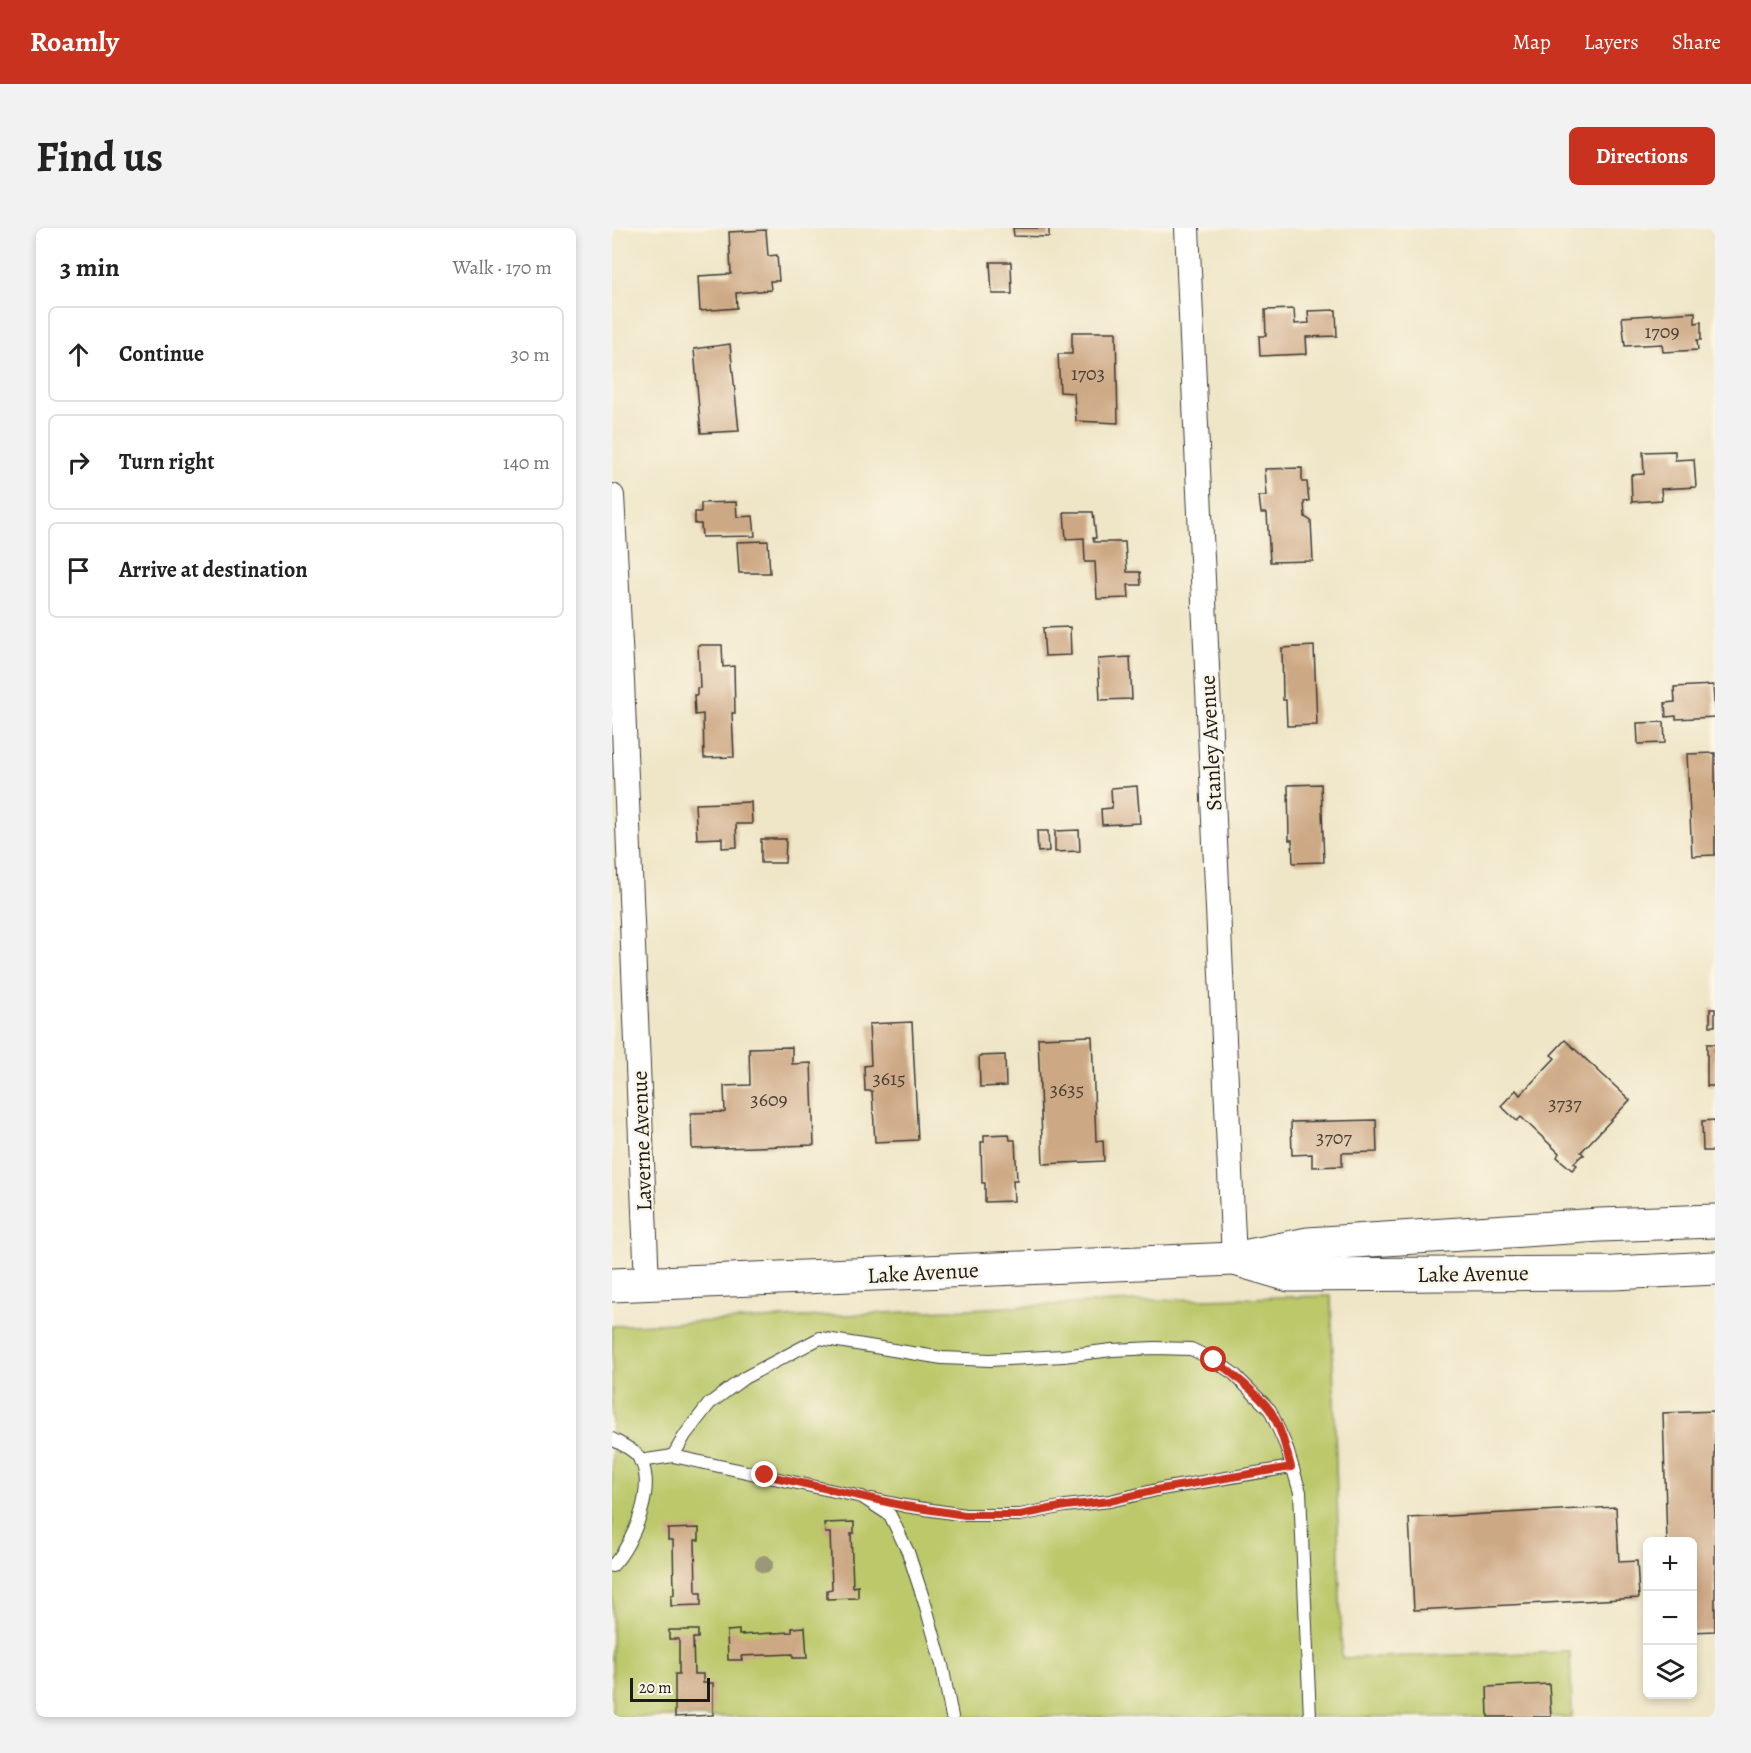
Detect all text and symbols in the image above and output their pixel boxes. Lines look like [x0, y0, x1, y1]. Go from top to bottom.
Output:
text: Roamly [30, 23, 119, 61]
text: Map [1512, 28, 1551, 56]
text: Layers [1584, 28, 1639, 56]
text: Share [1672, 28, 1721, 56]
button: Directions [1569, 127, 1715, 185]
text: Find us [36, 128, 163, 185]
text: 3 min [60, 250, 120, 285]
text: Walk · 170 m [452, 254, 552, 281]
house number: 1709 [1645, 318, 1680, 345]
icon: ahead [62, 338, 95, 371]
text: Continue [119, 339, 204, 369]
text: 30 m [510, 341, 550, 368]
house number: 1703 [1071, 360, 1105, 387]
icon: right [62, 446, 95, 479]
text: Turn right [119, 447, 215, 477]
text: 140 m [503, 449, 550, 476]
icon: arrive [62, 554, 95, 587]
text: Arrive at destination [119, 555, 308, 585]
street label: Stanley Avenue [1192, 674, 1230, 812]
house number: 3615 [873, 1065, 906, 1092]
street label: Laverne Avenue [625, 1070, 659, 1212]
house number: 3635 [1050, 1076, 1084, 1103]
house number: 3609 [750, 1086, 788, 1113]
house number: 3737 [1548, 1090, 1582, 1117]
house number: 3707 [1316, 1124, 1352, 1151]
street label: Lake Avenue [867, 1255, 980, 1291]
street label: Lake Avenue [1417, 1258, 1529, 1290]
route start [1200, 1346, 1226, 1372]
route end [751, 1461, 777, 1487]
map controls [1643, 1537, 1697, 1699]
button: + [1643, 1537, 1697, 1591]
button: − [1643, 1591, 1697, 1645]
button: layers [1643, 1645, 1697, 1699]
scale bar [630, 1675, 710, 1702]
text: 20 m [639, 1677, 672, 1699]

